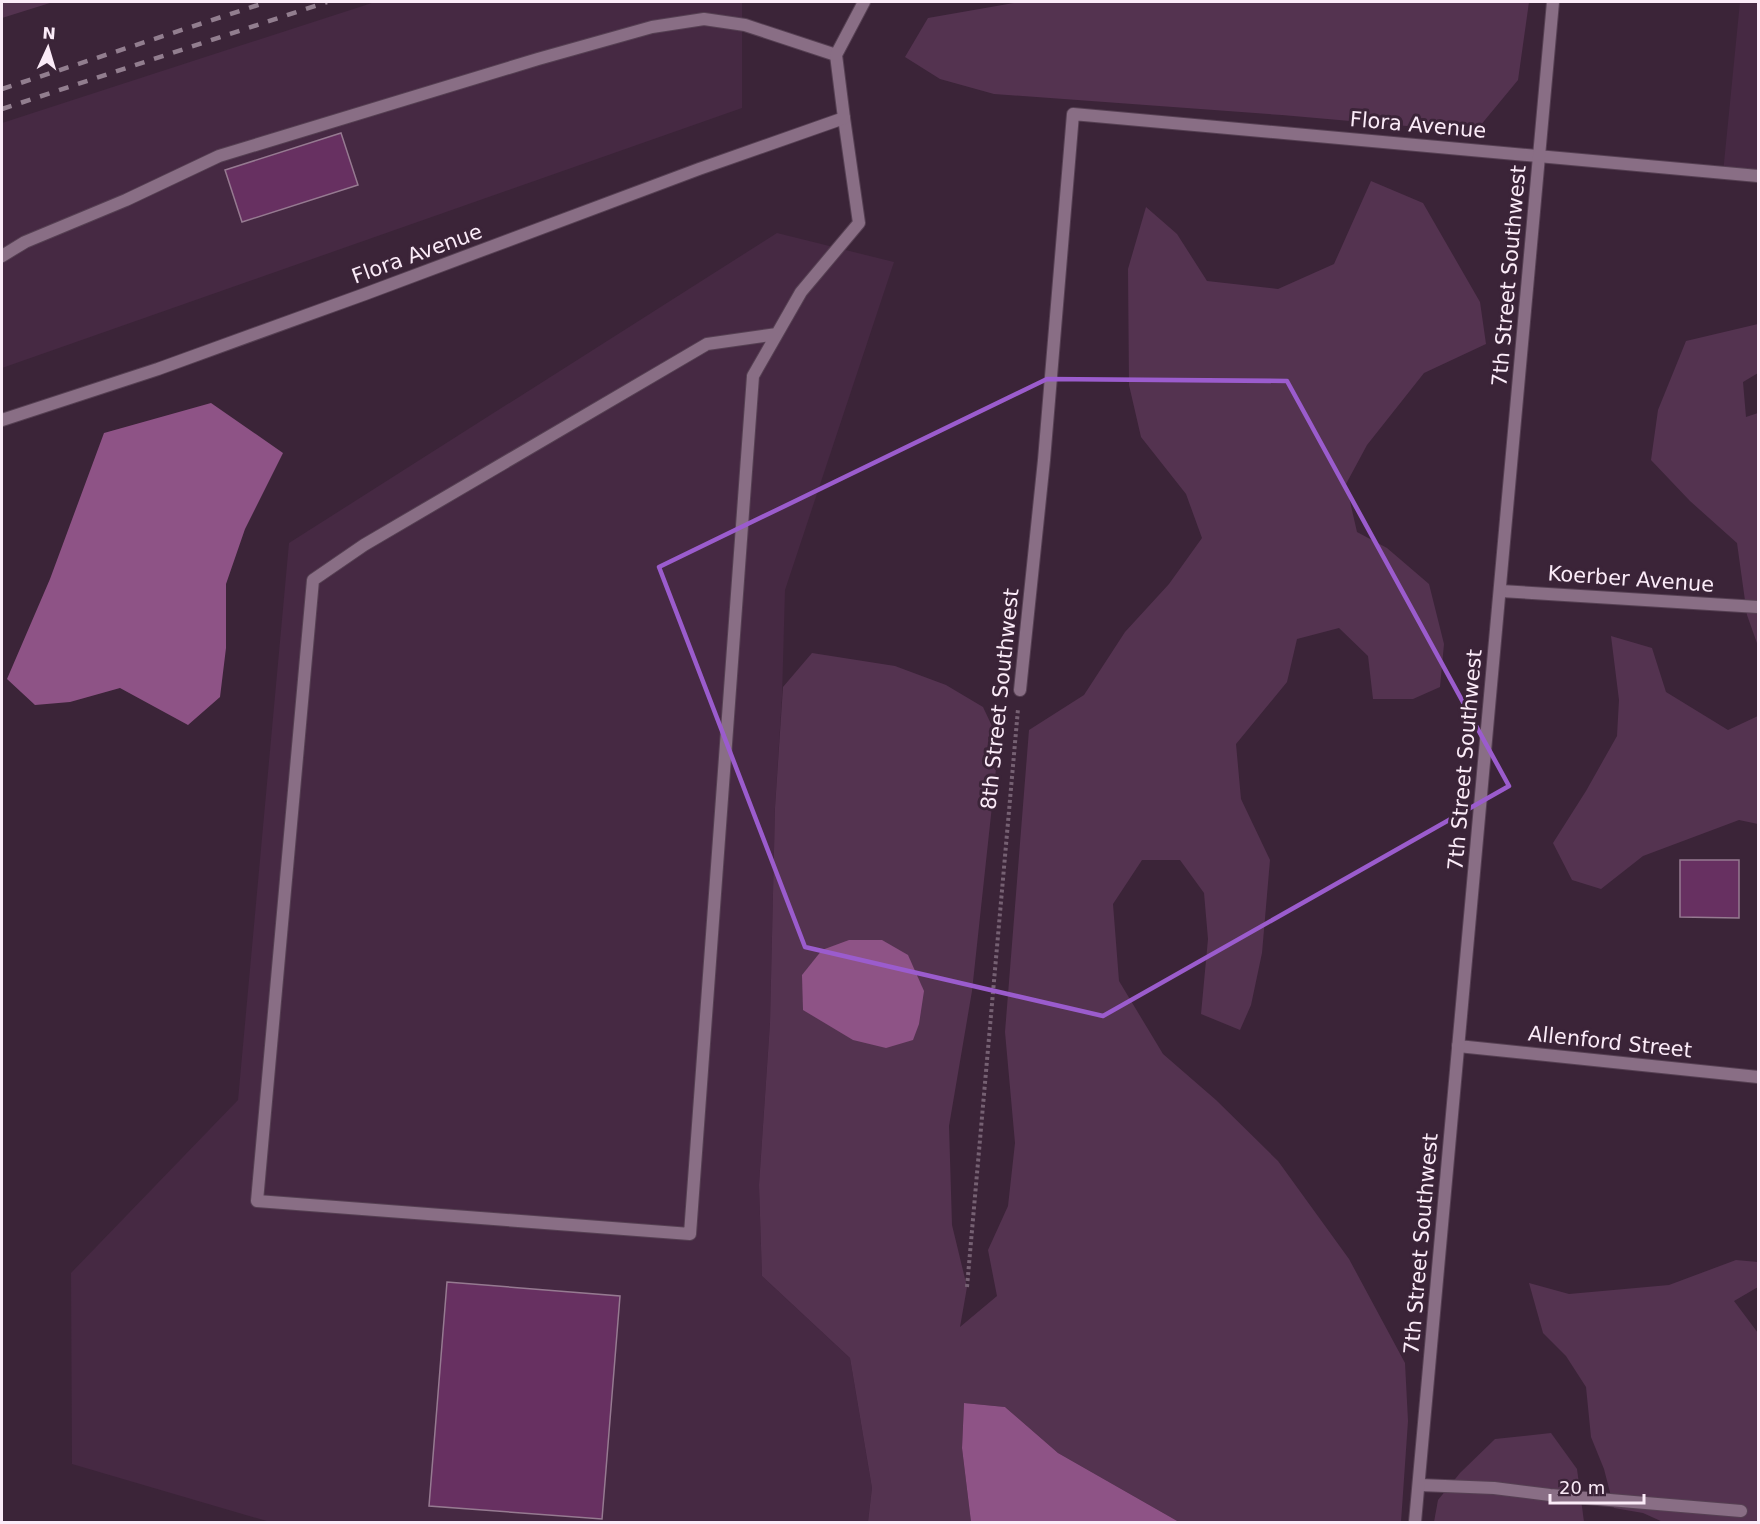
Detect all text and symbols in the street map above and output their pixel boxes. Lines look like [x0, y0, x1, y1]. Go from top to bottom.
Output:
north arrow [18, 18, 78, 78]
text: N [42, 24, 56, 43]
street label: Flora Avenue [1349, 107, 1487, 143]
street label: 7th Street Southwest [1487, 164, 1531, 388]
street label: Flora Avenue [349, 219, 485, 289]
street label: Koerber Avenue [1547, 561, 1715, 597]
street label: 8th Street Southwest [976, 587, 1024, 811]
street label: 7th Street Southwest [1443, 648, 1487, 872]
street label: Allenford Street [1527, 1021, 1693, 1063]
street label: 7th Street Southwest [1399, 1132, 1443, 1356]
scale bar [1550, 1467, 1644, 1505]
text: 20 m [1559, 1477, 1605, 1498]

